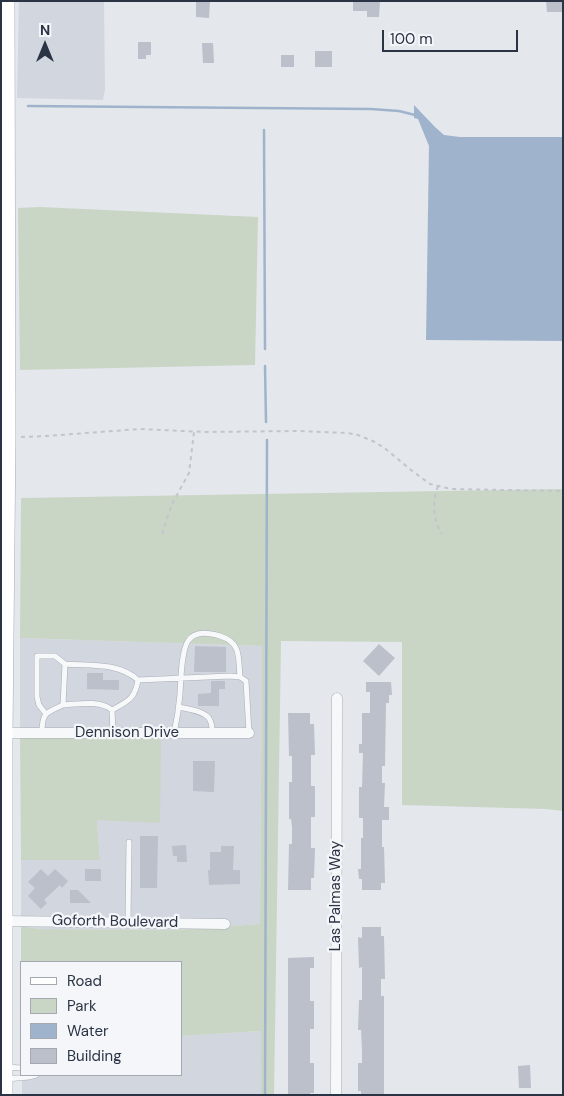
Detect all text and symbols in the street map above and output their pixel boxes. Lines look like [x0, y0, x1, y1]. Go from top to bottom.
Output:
north arrow [20, 20, 70, 70]
scale bar [384, 20, 520, 52]
text: N [40, 21, 50, 39]
text: 100 m [390, 29, 433, 49]
street label: Dennison Drive [75, 724, 179, 742]
street label: Las Palmas Way [327, 841, 345, 951]
street label: Goforth Boulevard [52, 912, 178, 932]
legend [20, 961, 182, 1076]
text: Road [67, 971, 102, 991]
text: Park [67, 996, 97, 1016]
text: Water [67, 1021, 108, 1041]
text: Building [67, 1046, 122, 1066]

